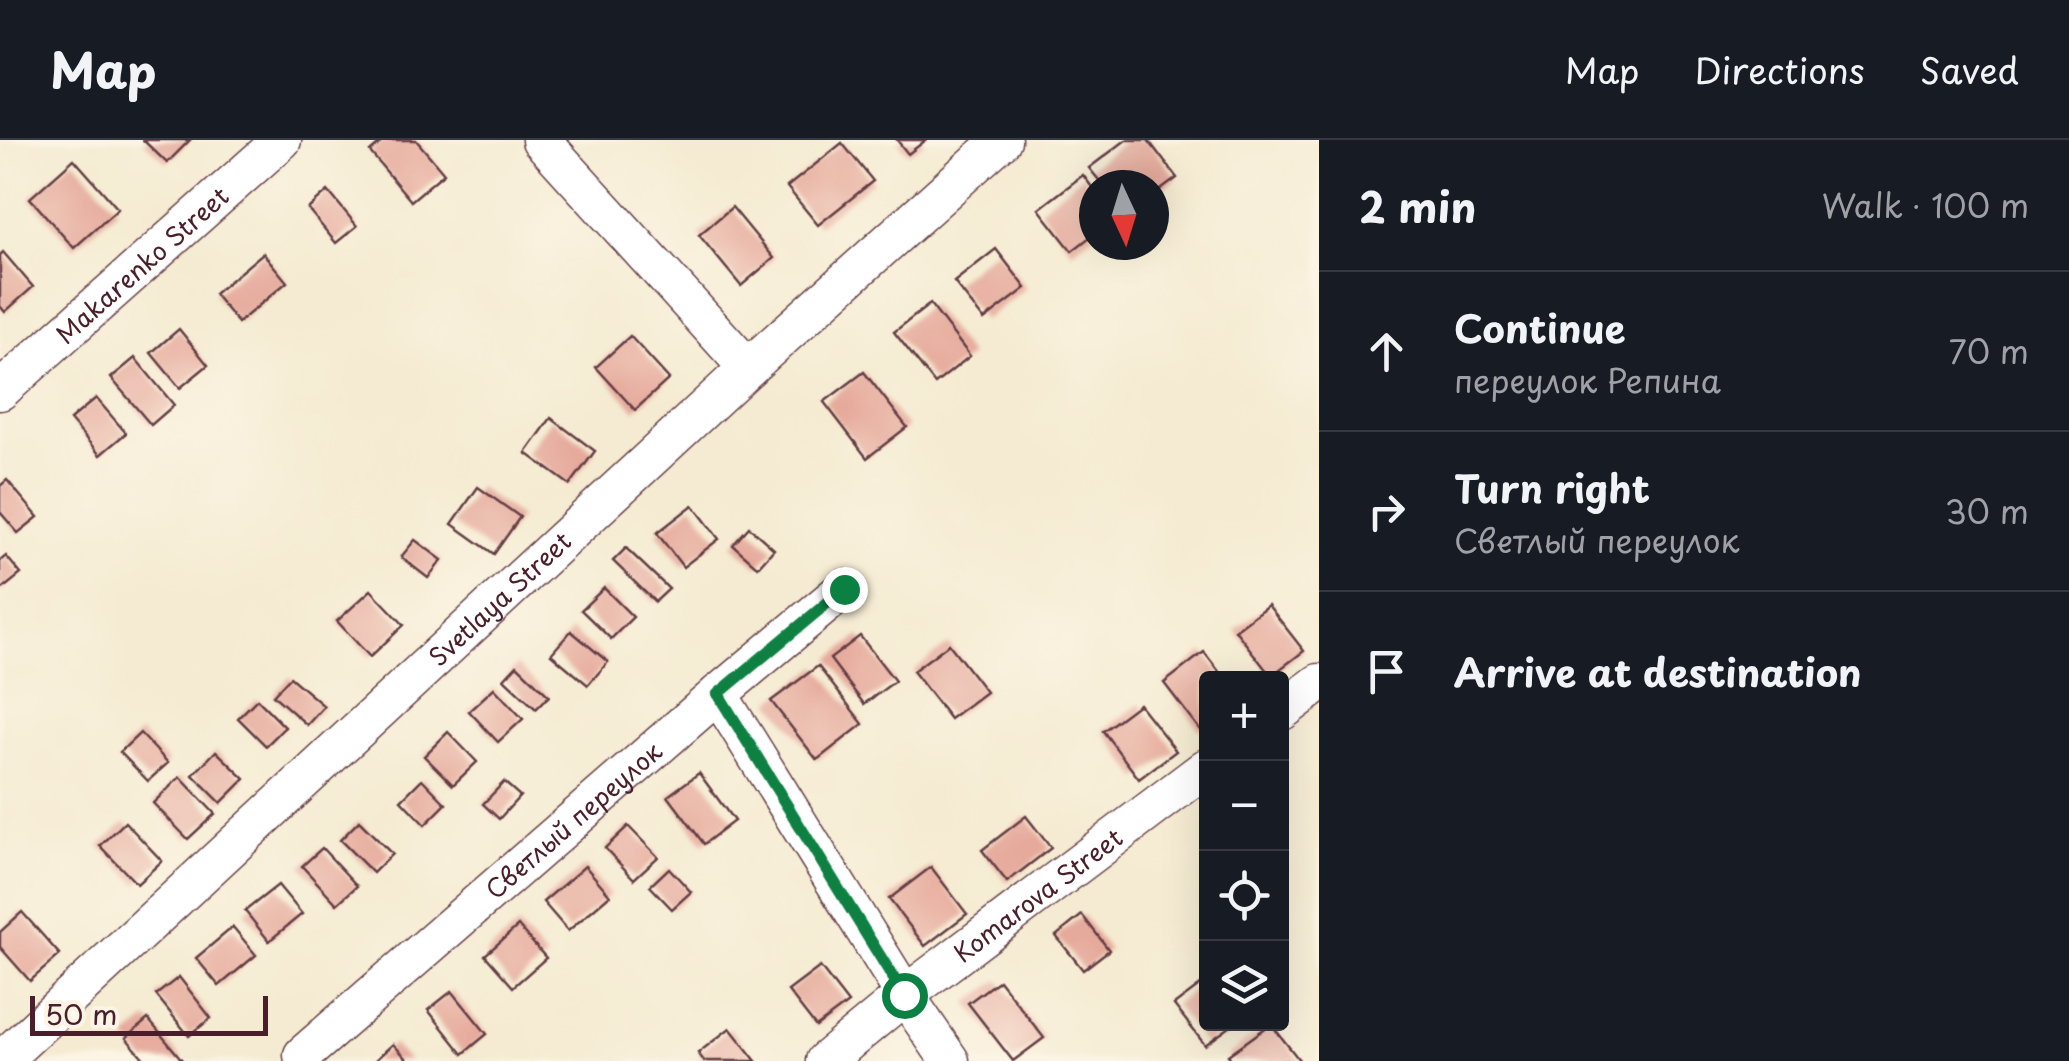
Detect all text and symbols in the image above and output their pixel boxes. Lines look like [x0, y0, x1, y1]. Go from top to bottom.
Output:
text: Map [50, 33, 156, 105]
text: Map [1565, 43, 1639, 96]
text: Directions [1694, 43, 1865, 96]
text: Saved [1920, 43, 2019, 96]
north arrow [1079, 170, 1169, 260]
text: 2 min [1359, 174, 1476, 237]
street label: Makarenko Street [47, 177, 237, 352]
text: Walk · 100 m [1822, 181, 2029, 229]
text: Continue [1454, 299, 1625, 356]
icon: ahead [1359, 324, 1414, 379]
text: 70 m [1949, 327, 2029, 375]
text: переулок Репина [1454, 356, 1721, 404]
text: Turn right [1454, 459, 1650, 516]
icon: right [1359, 484, 1414, 539]
text: 30 m [1945, 487, 2029, 535]
text: Светлый переулок [1454, 516, 1740, 564]
street label: Svetlaya Street [420, 522, 579, 675]
route end [822, 567, 868, 613]
text: Arrive at destination [1454, 643, 1862, 700]
icon: arrive [1359, 644, 1414, 699]
map controls [1199, 671, 1289, 1031]
button: + [1199, 671, 1289, 761]
street label: Светлый переулок [476, 732, 670, 908]
button: − [1199, 761, 1289, 851]
street label: Komarova Street [945, 819, 1130, 971]
button: locate [1199, 851, 1289, 941]
button: layers [1199, 941, 1289, 1031]
route start [882, 973, 928, 1019]
scale bar [30, 991, 268, 1036]
text: 50 m [45, 992, 118, 1035]

